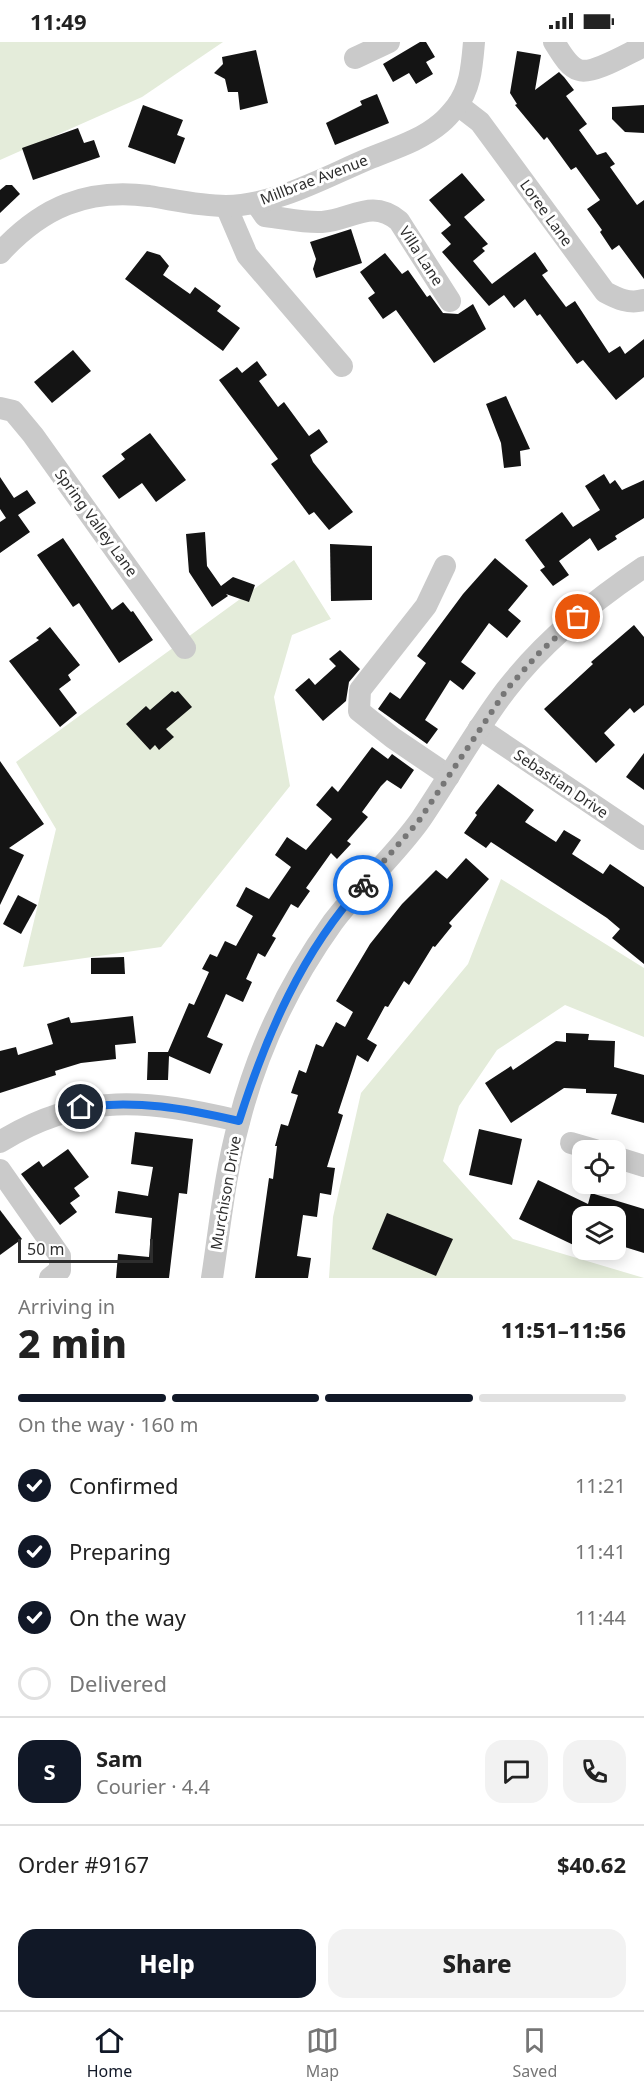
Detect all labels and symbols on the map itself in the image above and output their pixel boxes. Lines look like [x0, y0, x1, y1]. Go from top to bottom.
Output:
street label: Millbrae Avenue [257, 149, 370, 209]
street label: Loree Lane [516, 175, 578, 250]
street label: Villa Lane [395, 222, 448, 289]
street label: Spring Valley Lane [51, 465, 143, 580]
pin [552, 591, 603, 642]
street label: Sebastian Drive [511, 744, 613, 822]
courier [333, 855, 393, 915]
pin [55, 1081, 106, 1132]
street label: Murchison Drive [205, 1134, 245, 1252]
scale bar [18, 1236, 153, 1264]

